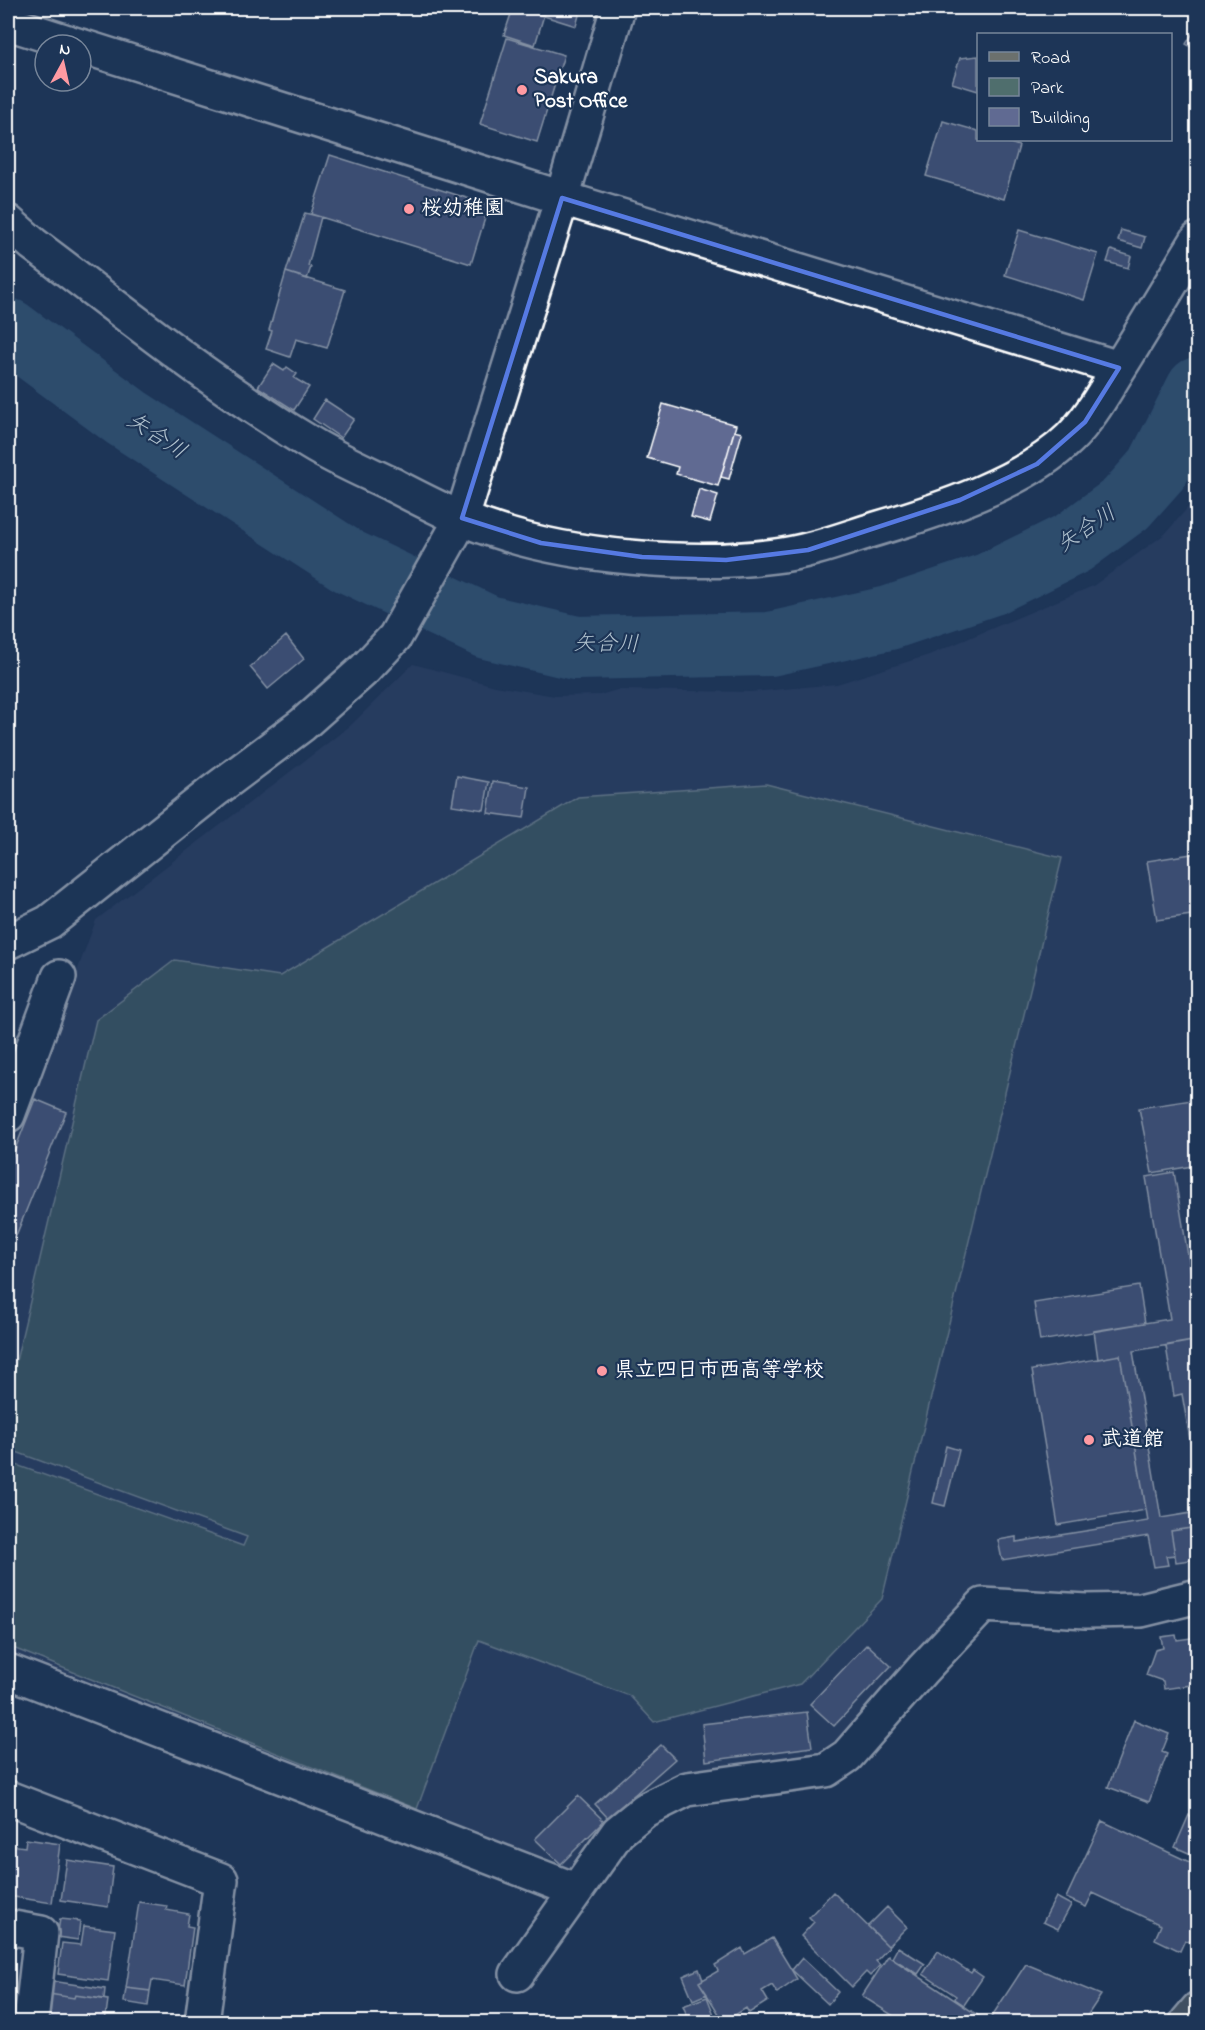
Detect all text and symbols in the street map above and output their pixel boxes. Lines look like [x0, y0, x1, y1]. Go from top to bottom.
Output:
north arrow [33, 33, 93, 93]
legend [977, 33, 1172, 141]
text: N [58, 37, 72, 63]
text: Road [1031, 46, 1070, 72]
place label: Sakura Post Office [534, 63, 628, 117]
text: Park [1031, 76, 1064, 102]
marker: Sakura Post Office [515, 83, 529, 97]
text: Building [1030, 106, 1090, 133]
place label: 桜幼稚園 [421, 194, 505, 224]
marker: 桜幼稚園 [402, 202, 416, 216]
water label: 矢合川 [120, 406, 192, 468]
water label: 矢合川 [1051, 498, 1123, 562]
water label: 矢合川 [573, 628, 639, 662]
place label: 県立四日市西高等学校 [614, 1356, 824, 1386]
marker: 県立四日市西高等学校 [595, 1364, 609, 1378]
place label: 武道館 [1101, 1425, 1164, 1455]
marker: 武道館 [1082, 1433, 1096, 1447]

